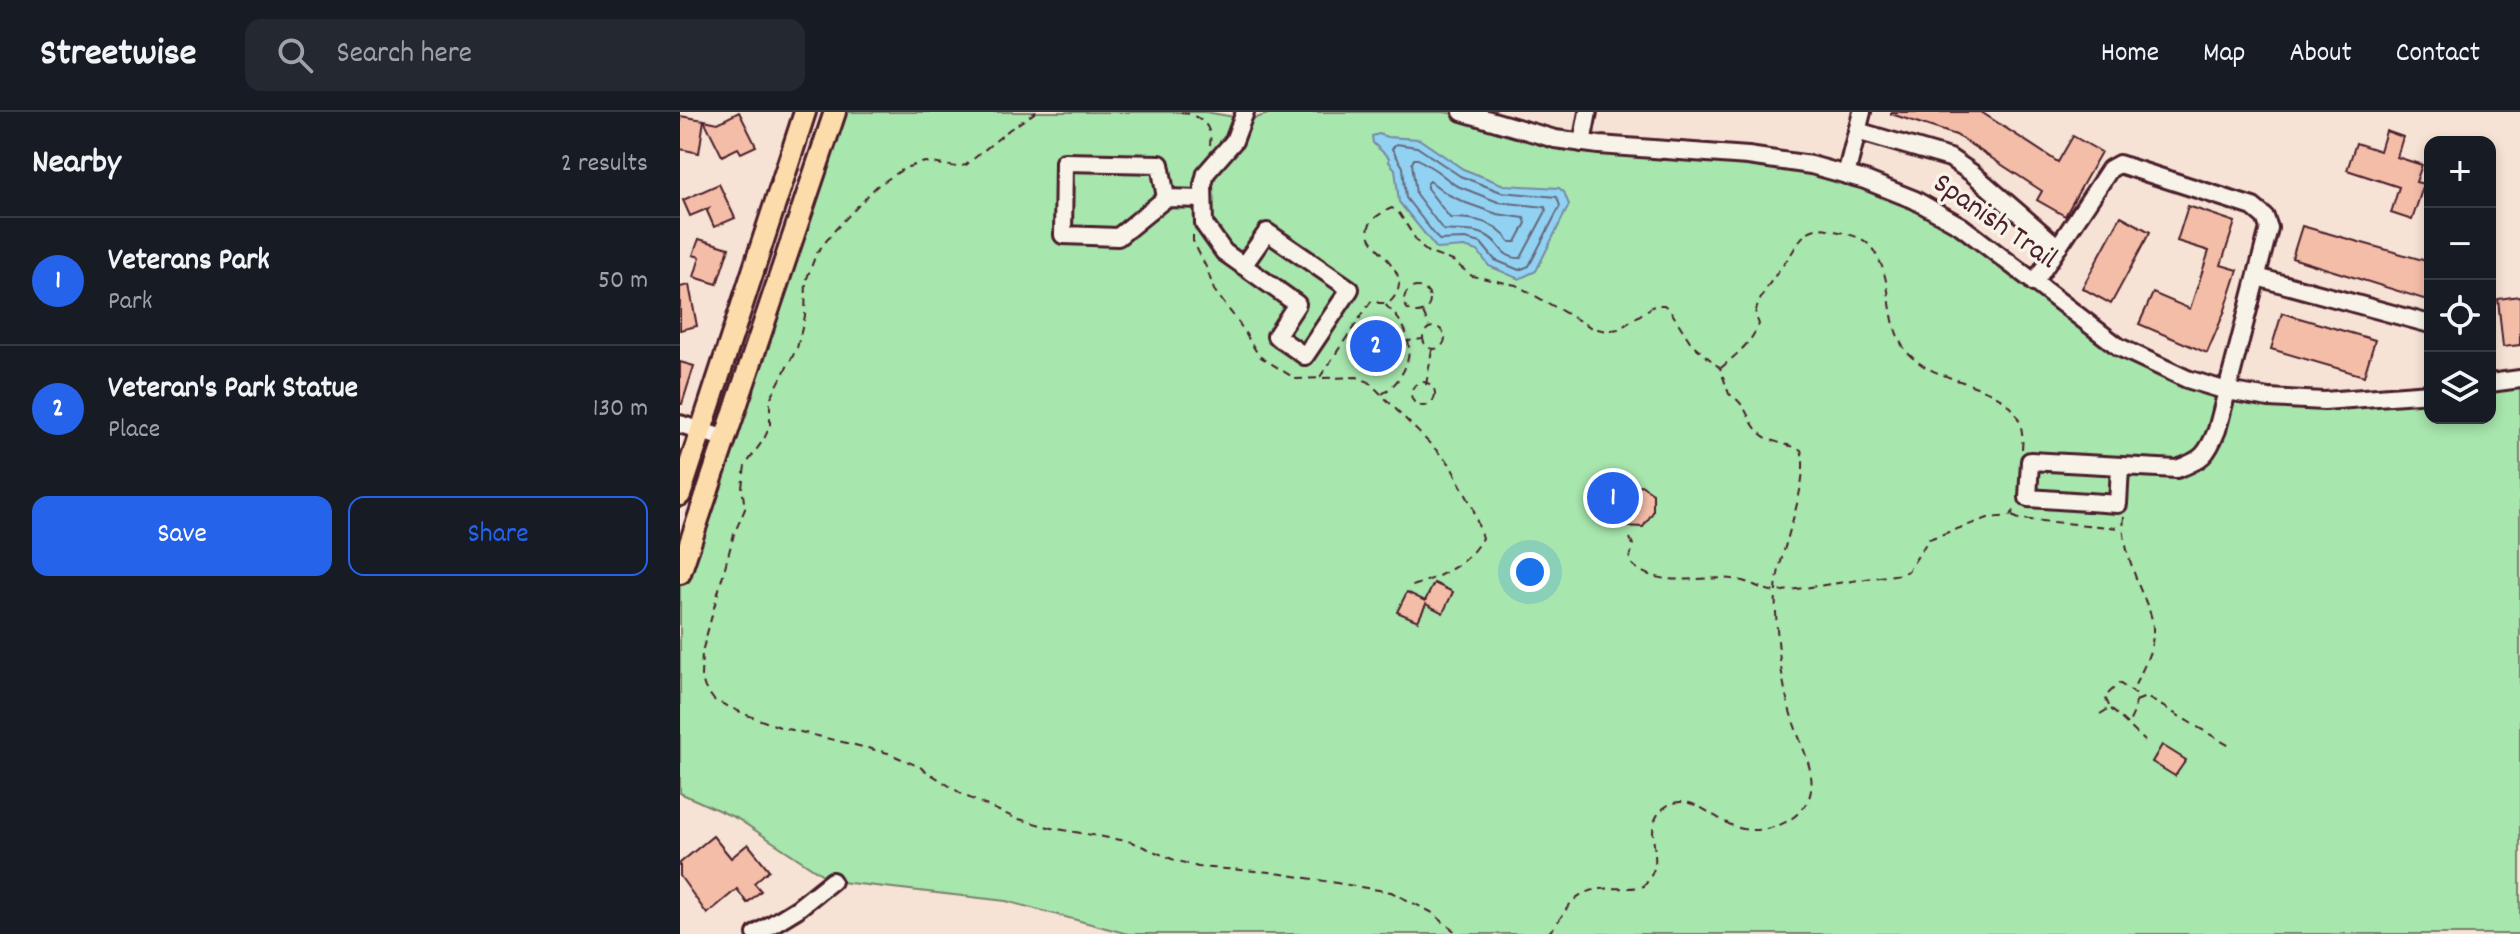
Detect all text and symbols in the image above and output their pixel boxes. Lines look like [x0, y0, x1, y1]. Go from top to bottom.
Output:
search box [245, 19, 805, 91]
text: Streetwise [40, 28, 197, 83]
icon: search [273, 33, 317, 77]
text: Search here [337, 34, 472, 77]
text: Home [2101, 35, 2159, 75]
text: Map [2203, 35, 2245, 75]
text: About [2289, 35, 2352, 75]
text: Contact [2396, 35, 2480, 75]
map controls [2424, 136, 2496, 424]
button: + [2424, 136, 2496, 208]
text: Nearby [32, 140, 121, 189]
text: 2 results [561, 146, 648, 183]
street label: Spanish Trail [1923, 164, 2065, 282]
button: − [2424, 208, 2496, 280]
text: Veterans Park [108, 241, 270, 284]
text: 1 [55, 263, 61, 300]
text: 50 m [598, 263, 648, 300]
button: locate [2424, 280, 2496, 352]
text: Park [108, 284, 152, 321]
pin: 2 [1350, 316, 1402, 376]
button: layers [2424, 352, 2496, 424]
text: Veteran's Park Statue [108, 369, 358, 412]
text: 2 [52, 391, 64, 428]
text: 130 m [593, 391, 648, 428]
text: Place [108, 412, 160, 449]
pin: 1 [1587, 468, 1639, 528]
button: Save [32, 496, 332, 576]
button: Share [348, 496, 648, 576]
your location [1510, 552, 1550, 592]

